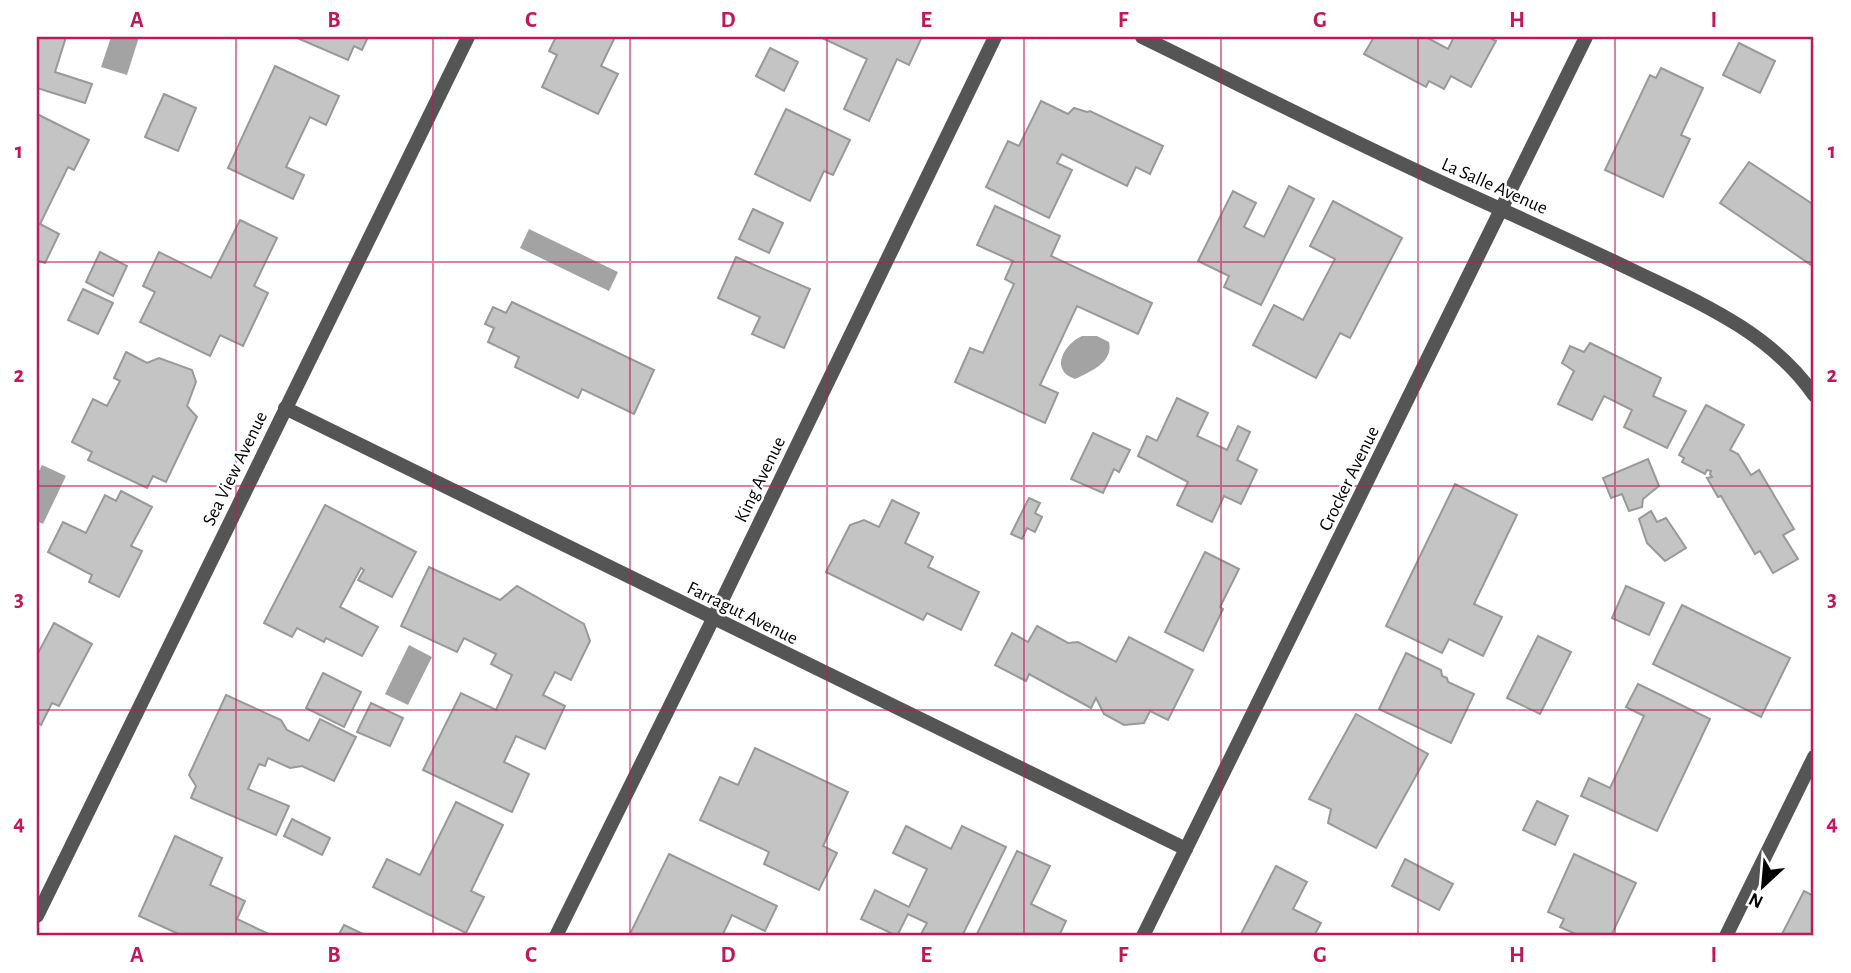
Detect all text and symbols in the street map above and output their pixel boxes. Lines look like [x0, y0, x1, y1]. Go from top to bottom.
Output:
text: A [130, 9, 144, 32]
text: B [327, 9, 341, 32]
text: C [525, 9, 537, 32]
text: D [720, 9, 736, 32]
text: E [920, 9, 932, 32]
text: F [1118, 9, 1129, 32]
text: G [1313, 9, 1327, 32]
text: H [1509, 9, 1525, 32]
text: I [1711, 9, 1717, 32]
text: 1 [15, 140, 23, 163]
text: 1 [1828, 140, 1836, 163]
street label: La Salle Avenue [1439, 155, 1550, 218]
text: 2 [14, 364, 25, 387]
text: 2 [1827, 364, 1838, 387]
street label: Sea View Avenue [199, 408, 271, 529]
street label: Crocker Avenue [1316, 423, 1383, 534]
street label: King Avenue [732, 434, 789, 525]
street label: Farragut Avenue [684, 578, 801, 648]
text: 3 [14, 588, 24, 611]
text: 3 [1827, 588, 1837, 611]
text: 4 [13, 812, 25, 835]
text: 4 [1826, 812, 1838, 835]
north arrow [1728, 850, 1798, 920]
text: N [1746, 888, 1766, 911]
text: A [130, 944, 144, 967]
text: B [327, 944, 341, 967]
text: C [525, 944, 537, 967]
text: D [720, 944, 736, 967]
text: E [920, 944, 932, 967]
text: F [1118, 944, 1129, 967]
text: G [1313, 944, 1327, 967]
text: H [1509, 944, 1525, 967]
text: I [1711, 944, 1717, 967]

